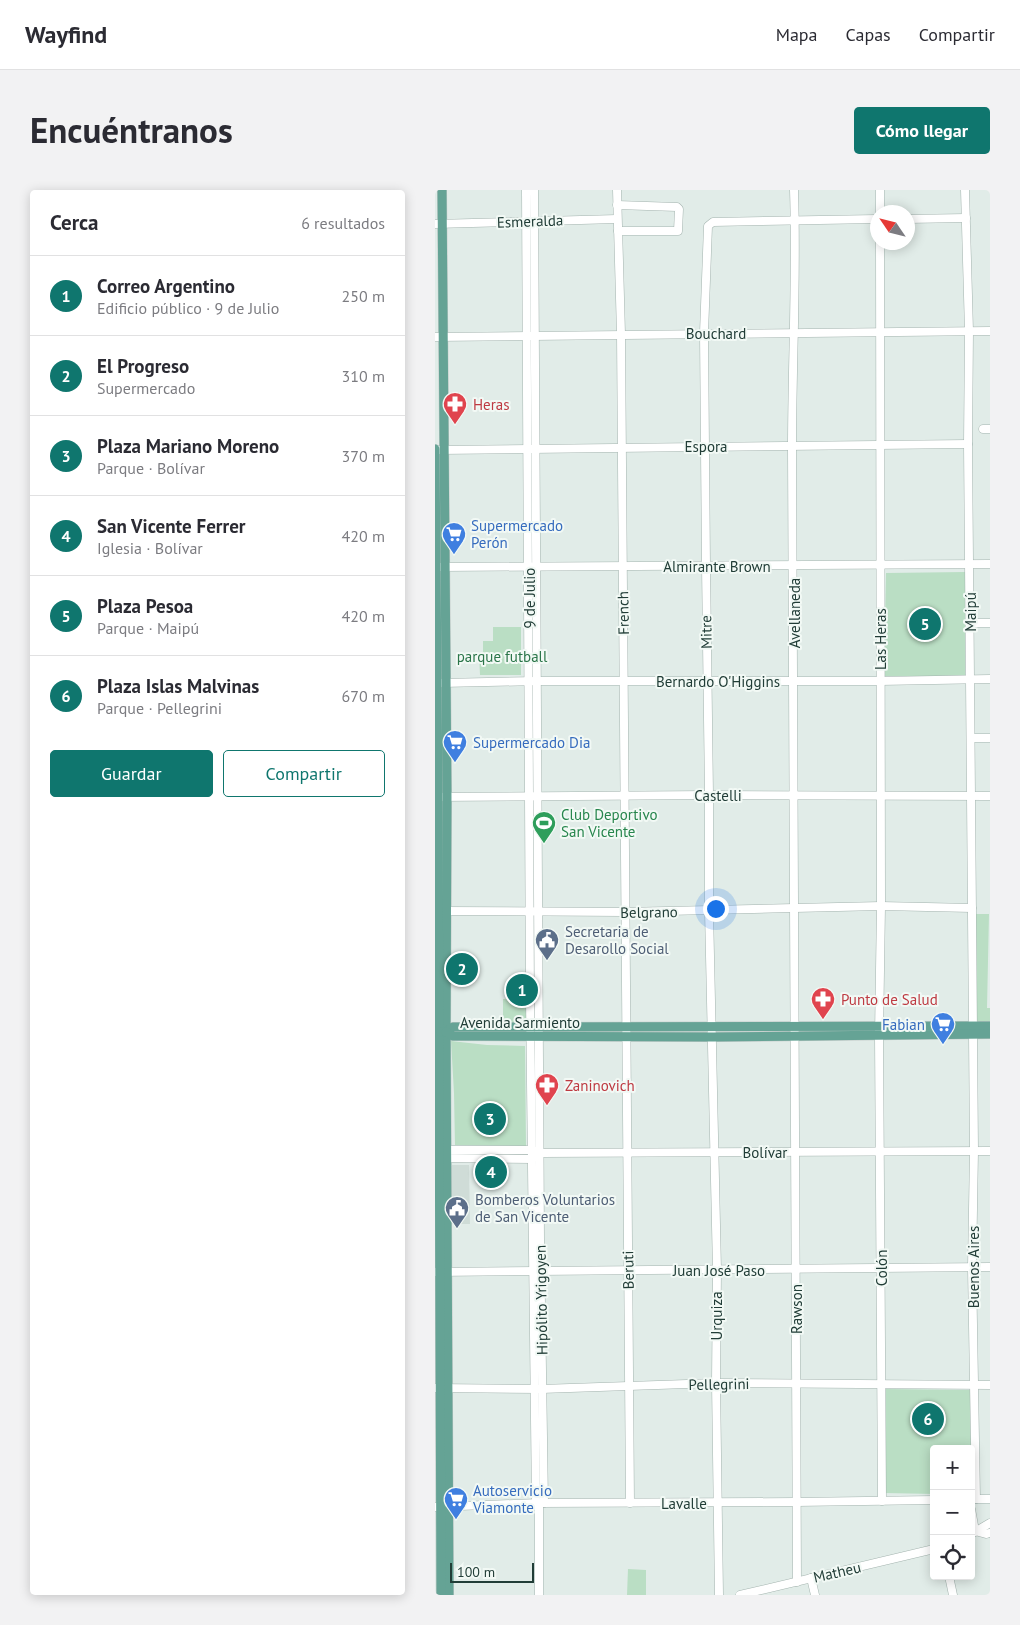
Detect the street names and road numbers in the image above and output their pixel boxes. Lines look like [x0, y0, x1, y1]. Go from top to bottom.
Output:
street label: Esmeralda [496, 210, 564, 232]
street label: Bouchard [686, 324, 746, 343]
street label: Espora [684, 437, 728, 456]
street label: Almirante Brown [663, 557, 771, 576]
street label: 9 de Julio [520, 568, 539, 628]
street label: Avellaneda [785, 578, 804, 648]
street label: French [613, 591, 633, 635]
street label: Maipú [961, 592, 980, 632]
street label: Las Heras [871, 608, 890, 670]
street label: Mitre [696, 615, 716, 649]
street label: Bernardo O'Higgins [656, 672, 780, 691]
street label: Castelli [694, 786, 742, 805]
street label: Belgrano [620, 902, 678, 922]
street label: Avenida Sarmiento [460, 1013, 580, 1032]
street label: Bolívar [743, 1143, 787, 1162]
street label: Buenos Aires [964, 1226, 983, 1308]
street label: Hipólito Yrigoyen [531, 1245, 551, 1355]
street label: Colón [872, 1250, 891, 1286]
street label: Beruti [618, 1251, 638, 1289]
street label: Juan José Paso [672, 1261, 765, 1280]
street label: Rawson [787, 1284, 806, 1334]
street label: Urquiza [707, 1291, 726, 1341]
street label: Pellegrini [688, 1374, 750, 1394]
street label: Lavalle [661, 1494, 707, 1513]
street label: Matheu [811, 1557, 863, 1587]

